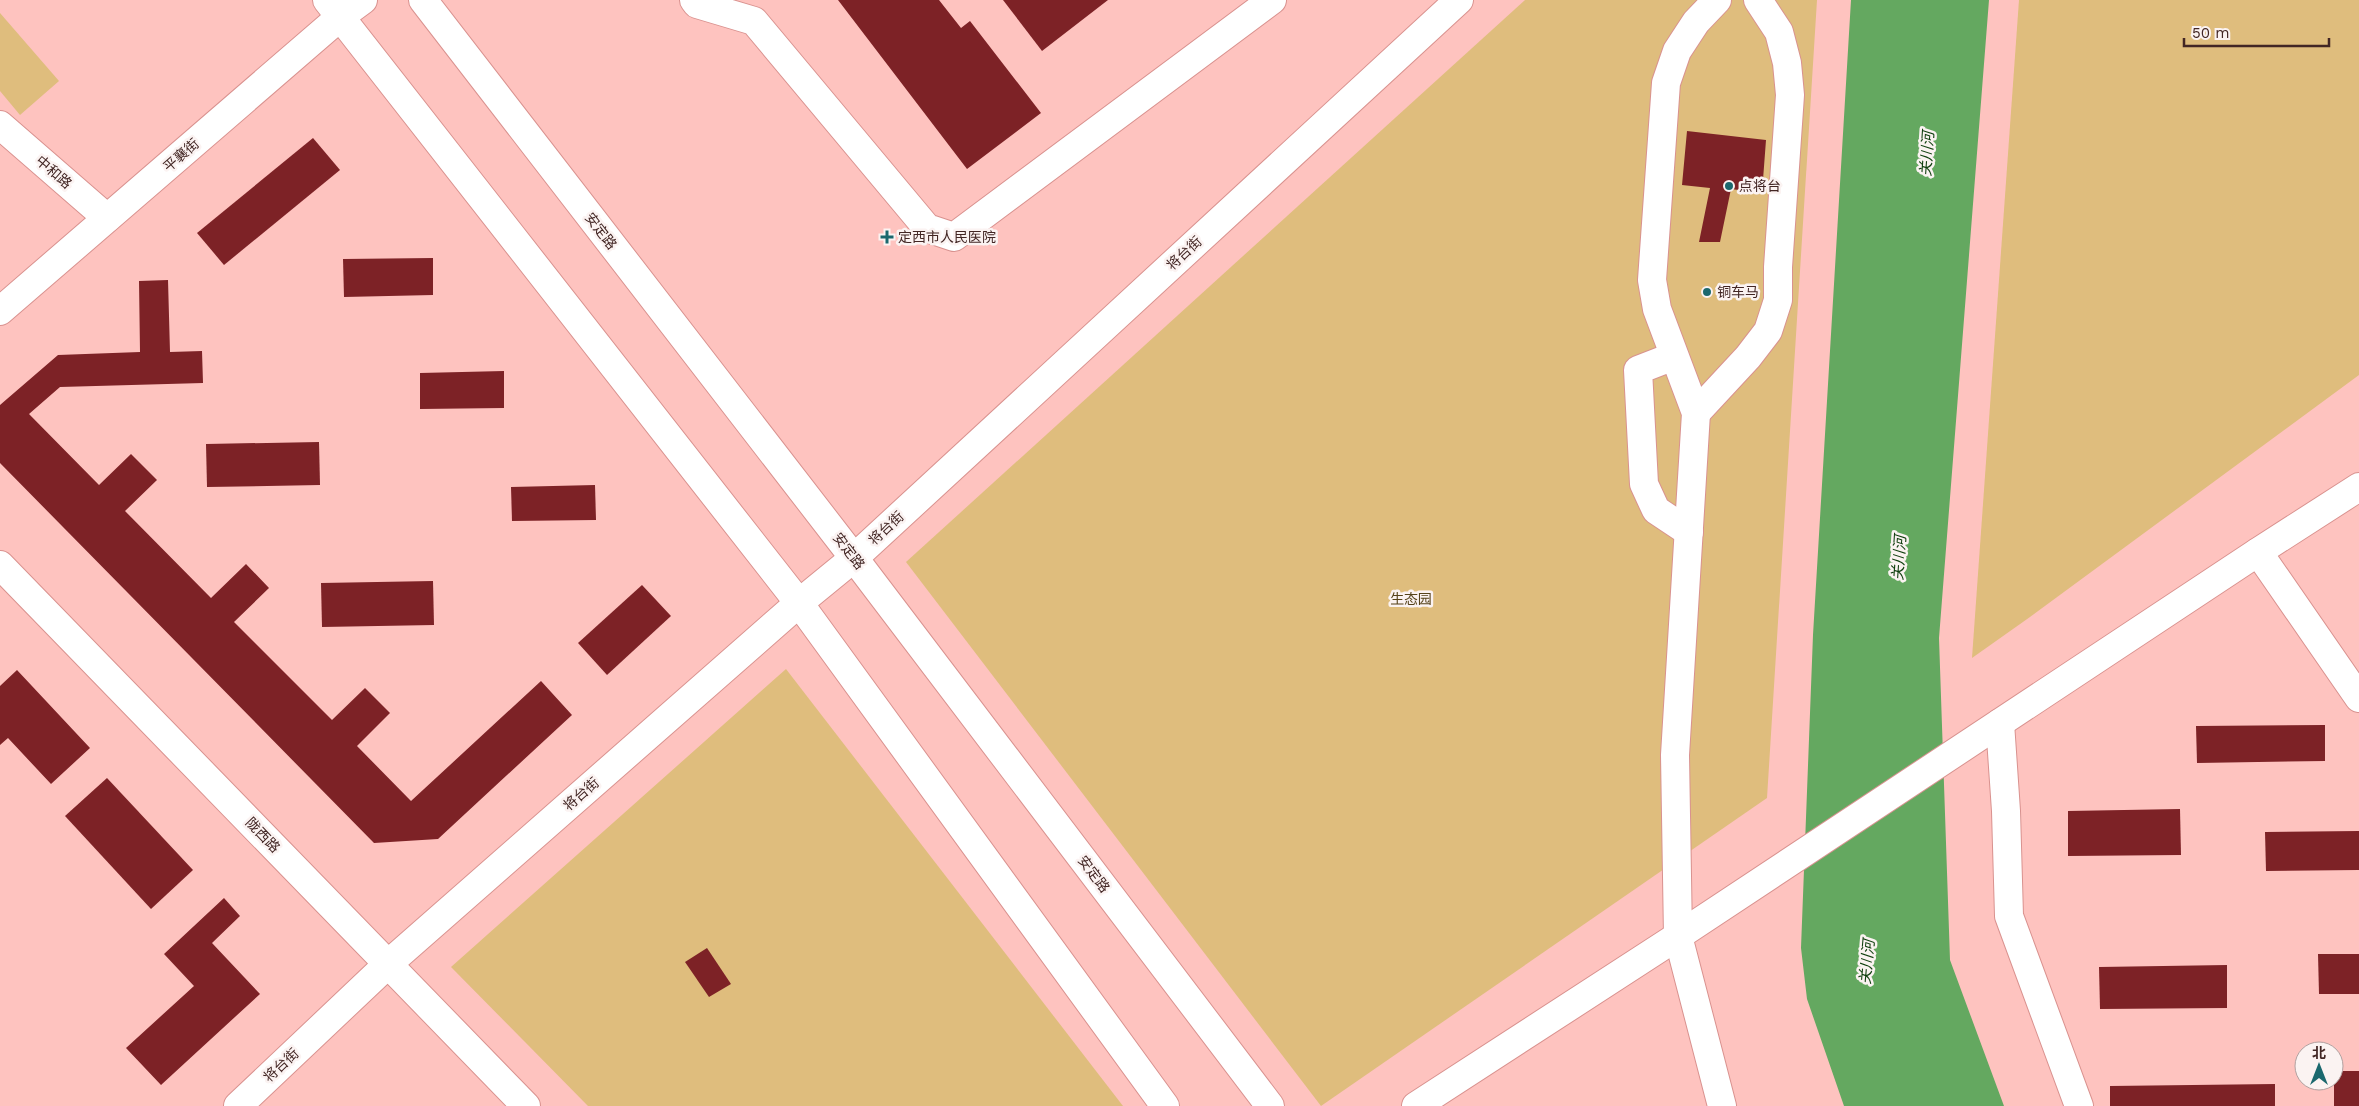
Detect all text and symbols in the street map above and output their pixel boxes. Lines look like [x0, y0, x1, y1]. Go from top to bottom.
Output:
scale bar [2184, 15, 2329, 47]
text: 50 m [2192, 24, 2229, 42]
water label: 关川河 [1916, 128, 1938, 177]
street label: 平襄街 [160, 135, 202, 175]
street label: 中和路 [33, 152, 75, 192]
place label: 点将台 [1739, 178, 1781, 194]
marker: 点将台 [1723, 180, 1735, 192]
street label: 安定路 [582, 210, 620, 252]
place label: 定西市人民医院 [898, 229, 996, 245]
marker: 定西市人民医院 [880, 230, 894, 244]
street label: 将台街 [1163, 233, 1205, 273]
place label: 铜车马 [1717, 284, 1759, 300]
marker: 铜车马 [1701, 286, 1713, 298]
street label: 将台街 [865, 508, 907, 548]
street label: 安定路 [830, 530, 868, 572]
water label: 关川河 [1888, 532, 1910, 581]
park label: 生态园 [1390, 591, 1432, 607]
street label: 将台街 [560, 774, 602, 814]
street label: 陇西路 [243, 814, 283, 856]
street label: 安定路 [1075, 852, 1113, 896]
water label: 关川河 [1856, 936, 1878, 985]
north arrow [2294, 1041, 2344, 1091]
street label: 将台街 [260, 1045, 302, 1085]
text: 北 [2312, 1045, 2326, 1061]

